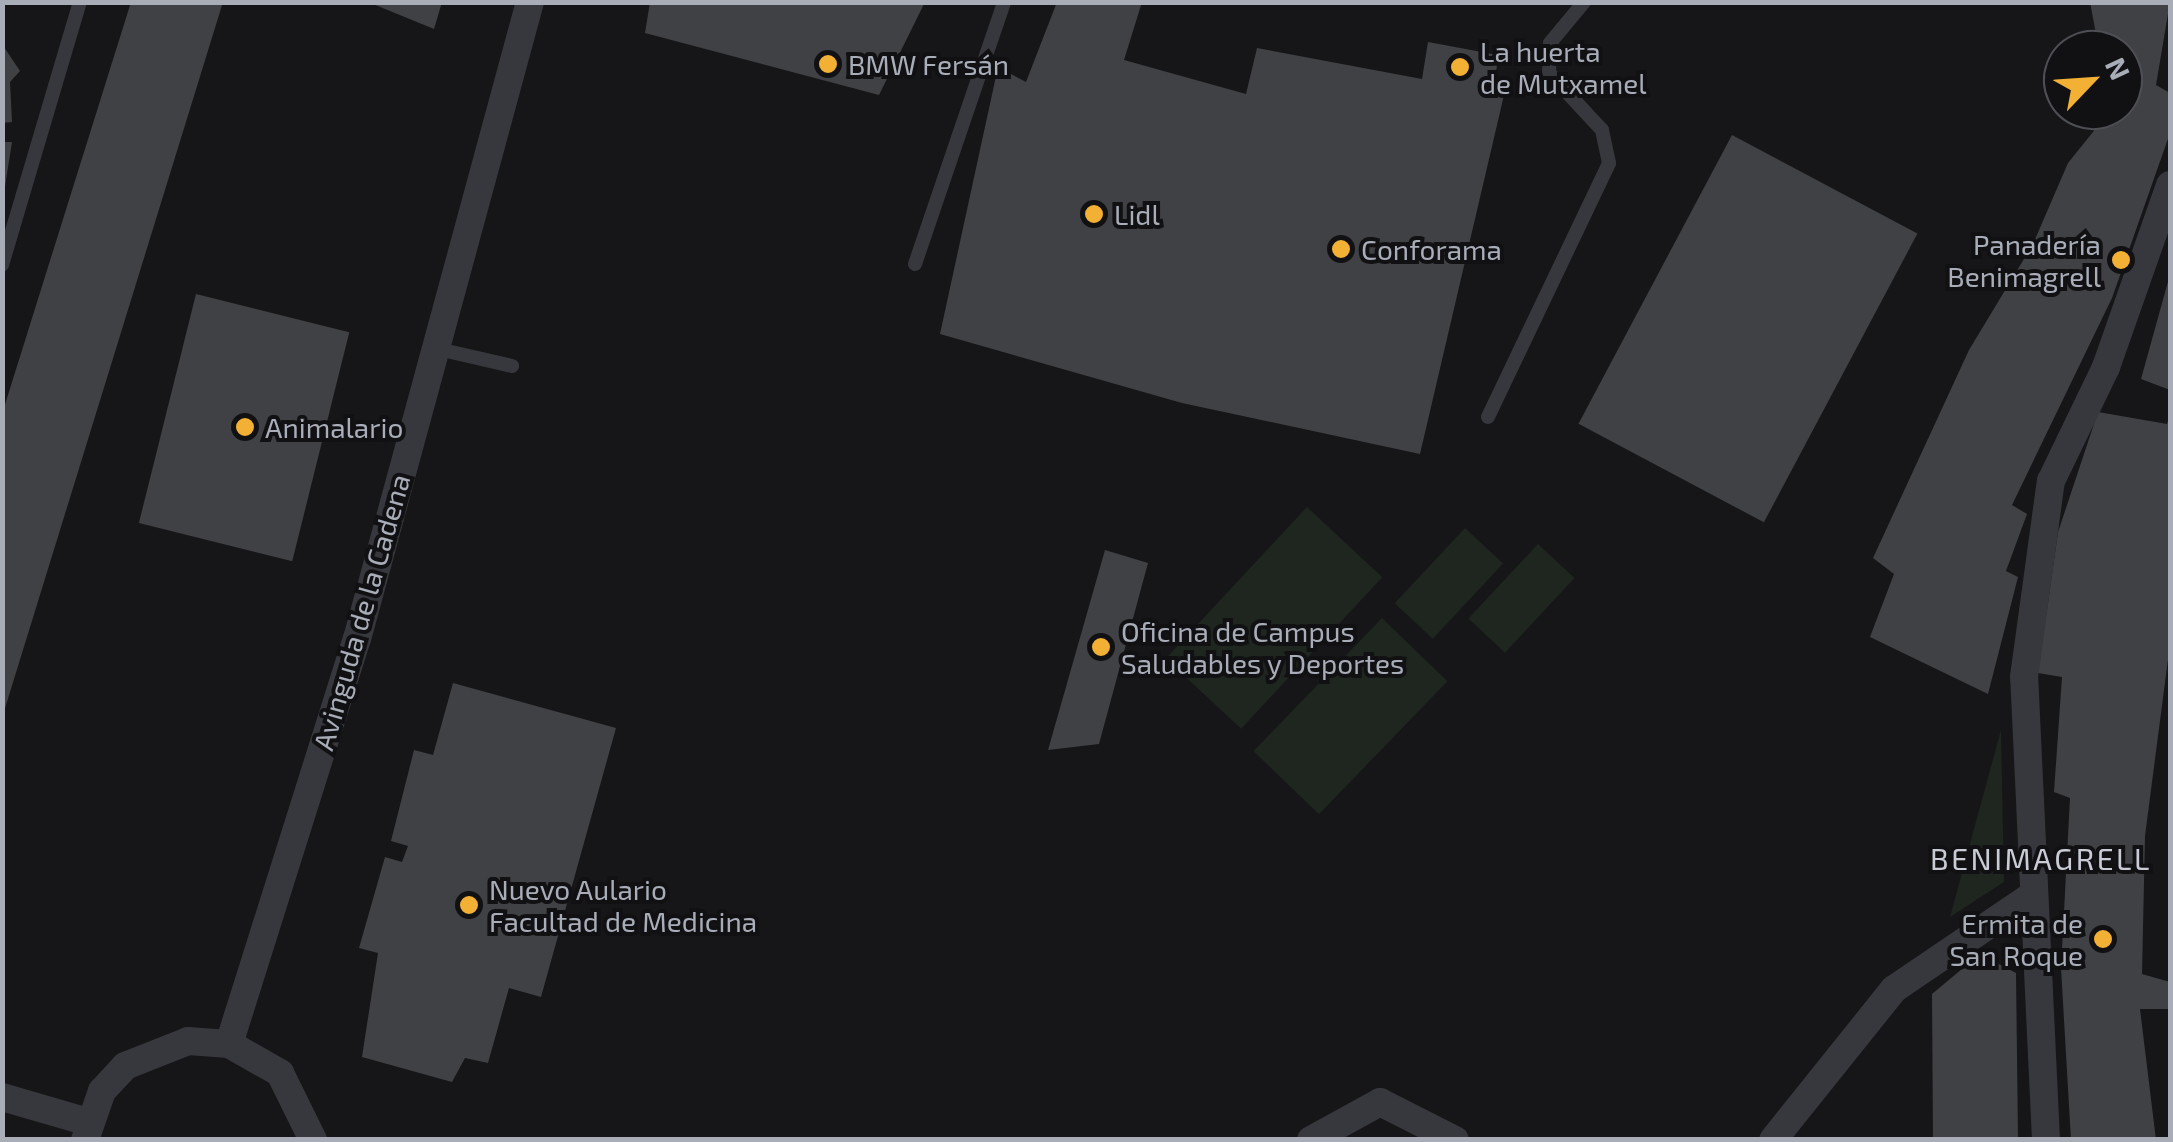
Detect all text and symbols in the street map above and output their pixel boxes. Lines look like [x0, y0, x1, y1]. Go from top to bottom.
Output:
north arrow [2043, 30, 2143, 130]
place label: La huerta de Mutxamel [1480, 34, 1647, 100]
place label: BMW Fersán [848, 47, 1009, 81]
text: N [2099, 52, 2138, 85]
marker: BMW Fersán [817, 53, 839, 75]
marker: La huerta de Mutxamel [1449, 56, 1471, 78]
place label: Lidl [1114, 197, 1160, 231]
marker: Lidl [1083, 203, 1105, 225]
place label: Panadería Benimagrell [1947, 227, 2101, 293]
place label: Conforama [1361, 232, 1502, 266]
marker: Conforama [1330, 238, 1352, 260]
marker: Panadería Benimagrell [2110, 249, 2132, 271]
place label: Animalario [265, 410, 403, 444]
marker: Animalario [234, 416, 256, 438]
street label: Avinguda de la Cadena [306, 470, 416, 754]
place label: Oficina de Campus Saludables y Deportes [1121, 614, 1406, 680]
marker: Oficina de Campus Saludables y Deportes [1090, 636, 1112, 658]
district label: BENIMAGRELL [1930, 840, 2152, 876]
place label: Nuevo Aulario Facultad de Medicina [489, 872, 757, 938]
marker: Nuevo Aulario Facultad de Medicina [458, 894, 480, 916]
place label: Ermita de San Roque [1949, 906, 2083, 972]
marker: Ermita de San Roque [2092, 928, 2114, 950]

